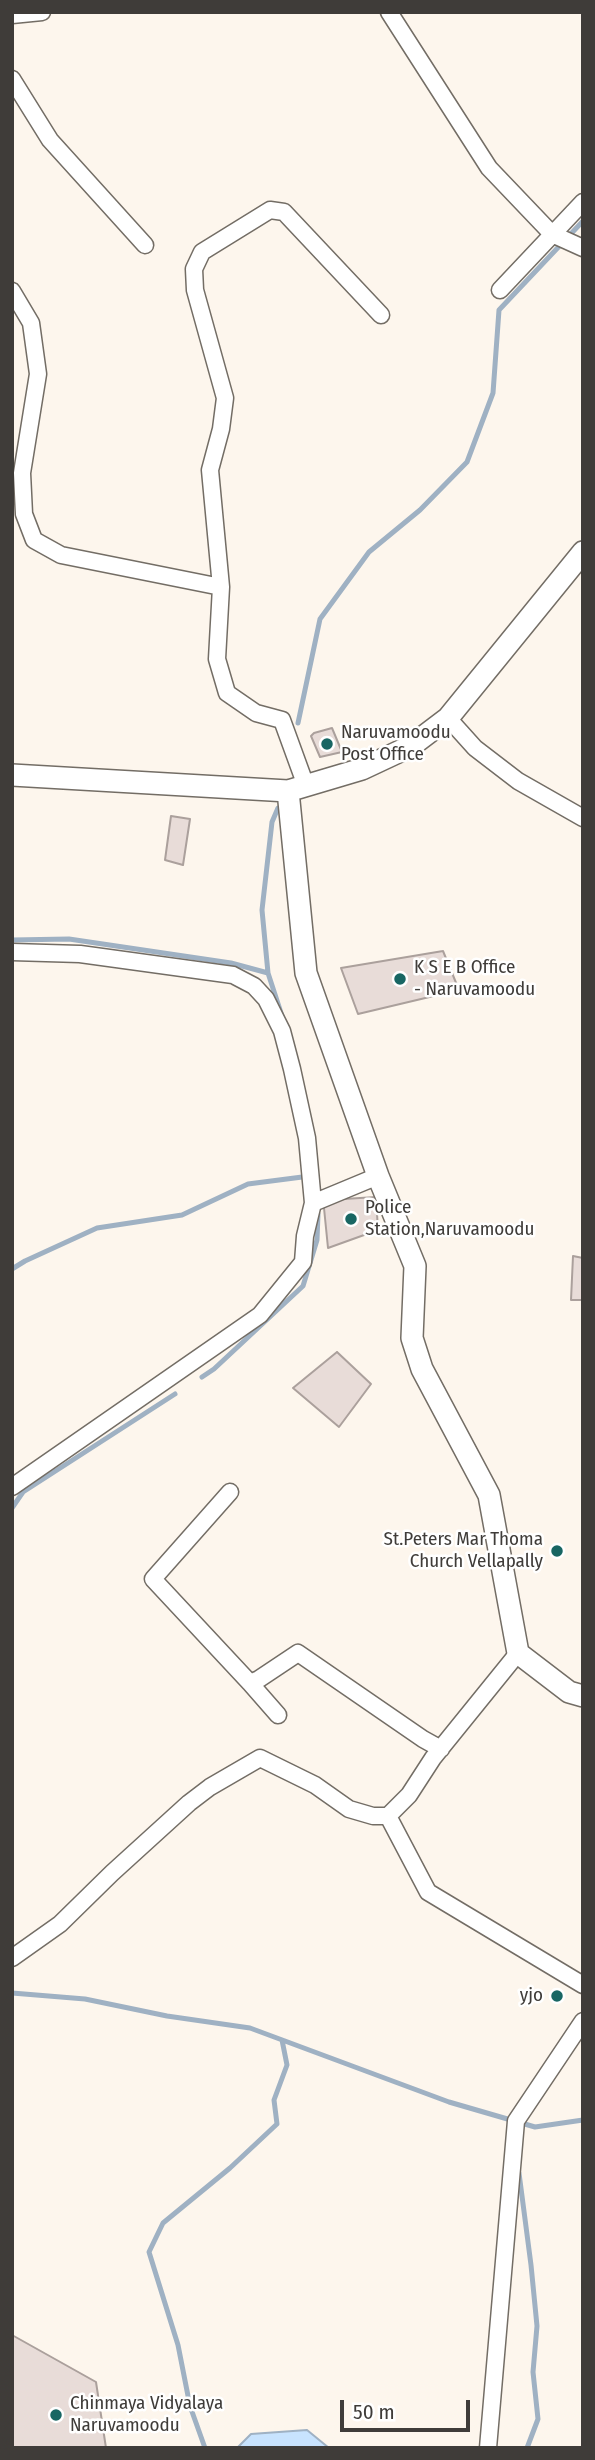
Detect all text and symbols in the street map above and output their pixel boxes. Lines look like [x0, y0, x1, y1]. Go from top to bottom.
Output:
place label: Naruvamoodu Post Office [341, 722, 451, 766]
marker: Naruvamoodu Post Office [319, 736, 335, 752]
place label: K S E B Office - Naruvamoodu [414, 957, 535, 1001]
marker: K S E B Office - Naruvamoodu [392, 971, 408, 987]
place label: Police Station,Naruvamoodu [365, 1197, 534, 1241]
marker: Police Station,Naruvamoodu [343, 1211, 359, 1227]
place label: St.Peters Mar Thoma Church Vellapally [384, 1529, 543, 1573]
marker: St.Peters Mar Thoma Church Vellapally [549, 1543, 565, 1559]
place label: yjo [520, 1985, 543, 2007]
marker: yjo [549, 1988, 565, 2004]
scale bar [343, 2386, 472, 2430]
place label: Chinmaya Vidyalaya Naruvamoodu [70, 2393, 223, 2437]
text: 50 m [353, 2399, 395, 2425]
marker: Chinmaya Vidyalaya Naruvamoodu [48, 2407, 64, 2423]

